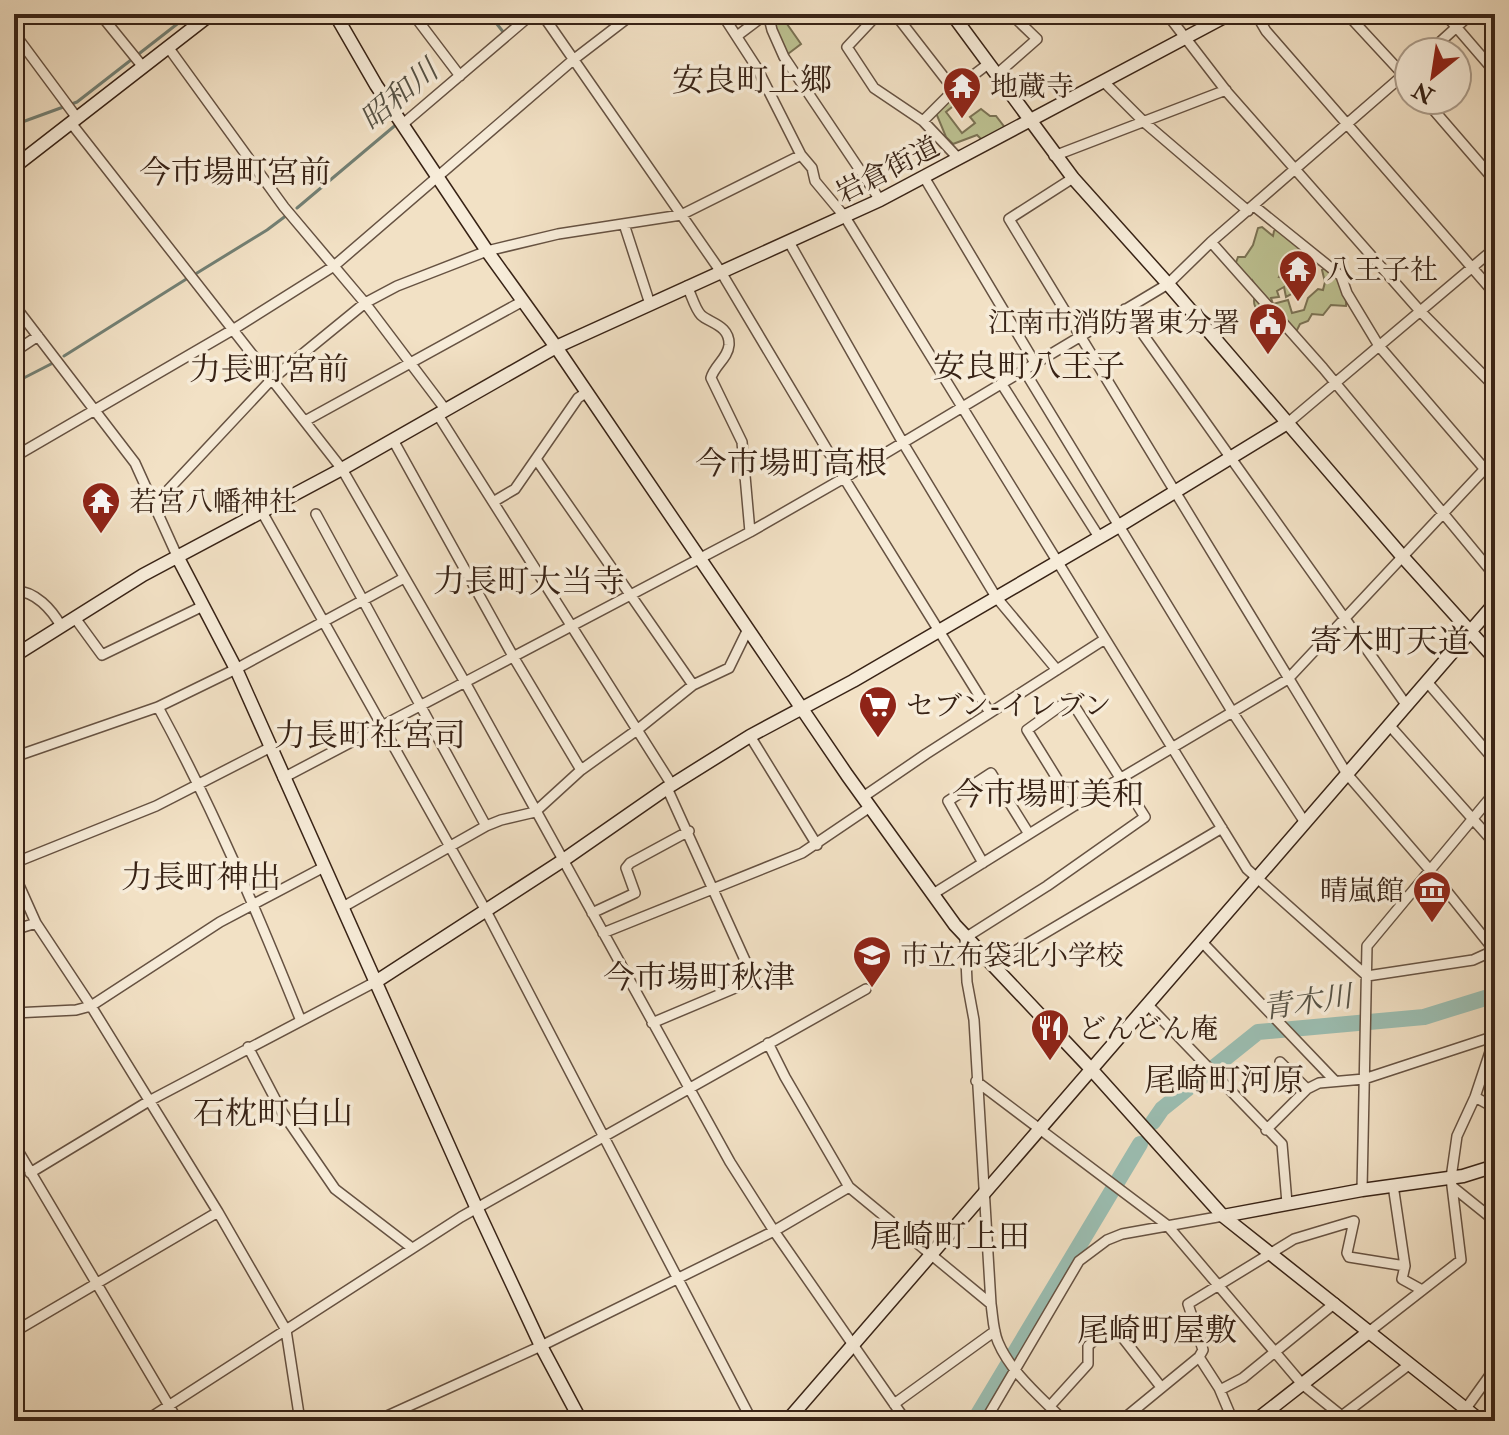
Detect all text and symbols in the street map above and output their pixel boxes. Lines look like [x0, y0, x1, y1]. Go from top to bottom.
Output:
north arrow [1393, 36, 1473, 116]
water label: 昭和川 [353, 50, 448, 138]
district label: 安良町上郷 [672, 61, 832, 101]
temple icon: 地蔵寺 [941, 65, 983, 120]
place label: 地蔵寺 [990, 70, 1074, 105]
text: N [1408, 75, 1440, 110]
street label: 岩倉街道 [830, 129, 946, 211]
district label: 今市場町宮前 [139, 153, 331, 193]
temple icon: 八王子社 [1277, 248, 1319, 303]
place label: 八王子社 [1326, 253, 1438, 288]
public building icon: 江南市消防署東分署 [1247, 301, 1289, 356]
place label: 江南市消防署東分署 [988, 306, 1240, 341]
district label: 安良町八王子 [933, 347, 1125, 387]
district label: 力長町宮前 [189, 350, 349, 390]
district label: 今市場町高根 [695, 444, 887, 484]
temple icon: 若宮八幡神社 [80, 480, 122, 535]
place label: 若宮八幡神社 [129, 485, 297, 520]
district label: 力長町大当寺 [433, 562, 625, 602]
district label: 寄木町天道 [1310, 622, 1470, 662]
supermarket icon: セブン-イレブン [857, 684, 899, 739]
place label: セブン-イレブン [906, 689, 1112, 724]
district label: 力長町社宮司 [274, 716, 466, 756]
district label: 今市場町美和 [952, 775, 1144, 815]
district label: 力長町神出 [121, 858, 281, 898]
museum icon: 晴嵐館 [1411, 869, 1453, 924]
place label: 晴嵐館 [1320, 874, 1404, 909]
school or university icon: 市立布袋北小学校 [851, 934, 893, 989]
place label: 市立布袋北小学校 [900, 939, 1124, 974]
district label: 今市場町秋津 [603, 958, 795, 998]
water label: 青木川 [1260, 977, 1357, 1027]
restaurant icon: どんどん庵 [1029, 1007, 1071, 1062]
place label: どんどん庵 [1078, 1012, 1218, 1047]
district label: 尾崎町河原 [1144, 1061, 1304, 1101]
district label: 石枕町白山 [193, 1094, 353, 1134]
district label: 尾崎町上田 [870, 1217, 1030, 1257]
district label: 尾崎町屋敷 [1077, 1311, 1237, 1351]

